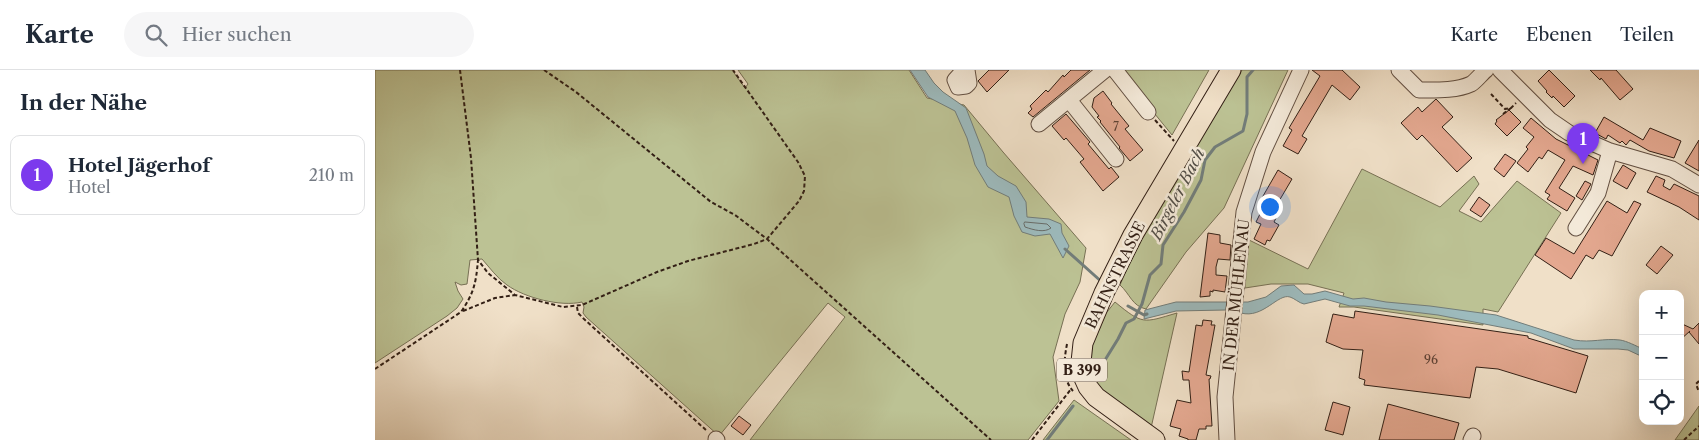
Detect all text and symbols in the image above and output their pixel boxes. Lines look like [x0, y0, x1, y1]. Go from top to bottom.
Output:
search box [124, 12, 474, 57]
text: Karte [25, 20, 94, 49]
icon: search [142, 21, 170, 49]
text: Hier suchen [182, 23, 292, 46]
text: Karte [1450, 24, 1498, 46]
text: Ebenen [1526, 24, 1592, 46]
text: Teilen [1620, 24, 1674, 46]
text: In der Nähe [20, 90, 147, 115]
house number: 7 [1113, 119, 1119, 134]
pin: 1 [1567, 123, 1599, 164]
water label: Birgeler Bach [1145, 145, 1209, 245]
text: Hotel Jägerhof [68, 154, 210, 177]
text: 1 [33, 165, 41, 185]
text: 210 m [309, 165, 354, 185]
text: Hotel [68, 177, 111, 197]
your location [1257, 194, 1283, 220]
street label: BAHNSTRASSE [1081, 218, 1149, 332]
street label: IN DER MÜHLENAU [1219, 218, 1253, 372]
map controls [1639, 290, 1684, 425]
button: + [1639, 290, 1684, 335]
button: − [1639, 335, 1684, 380]
house number: 96 [1424, 352, 1438, 367]
road number: B 399 [1057, 358, 1107, 382]
button: locate [1639, 380, 1684, 425]

